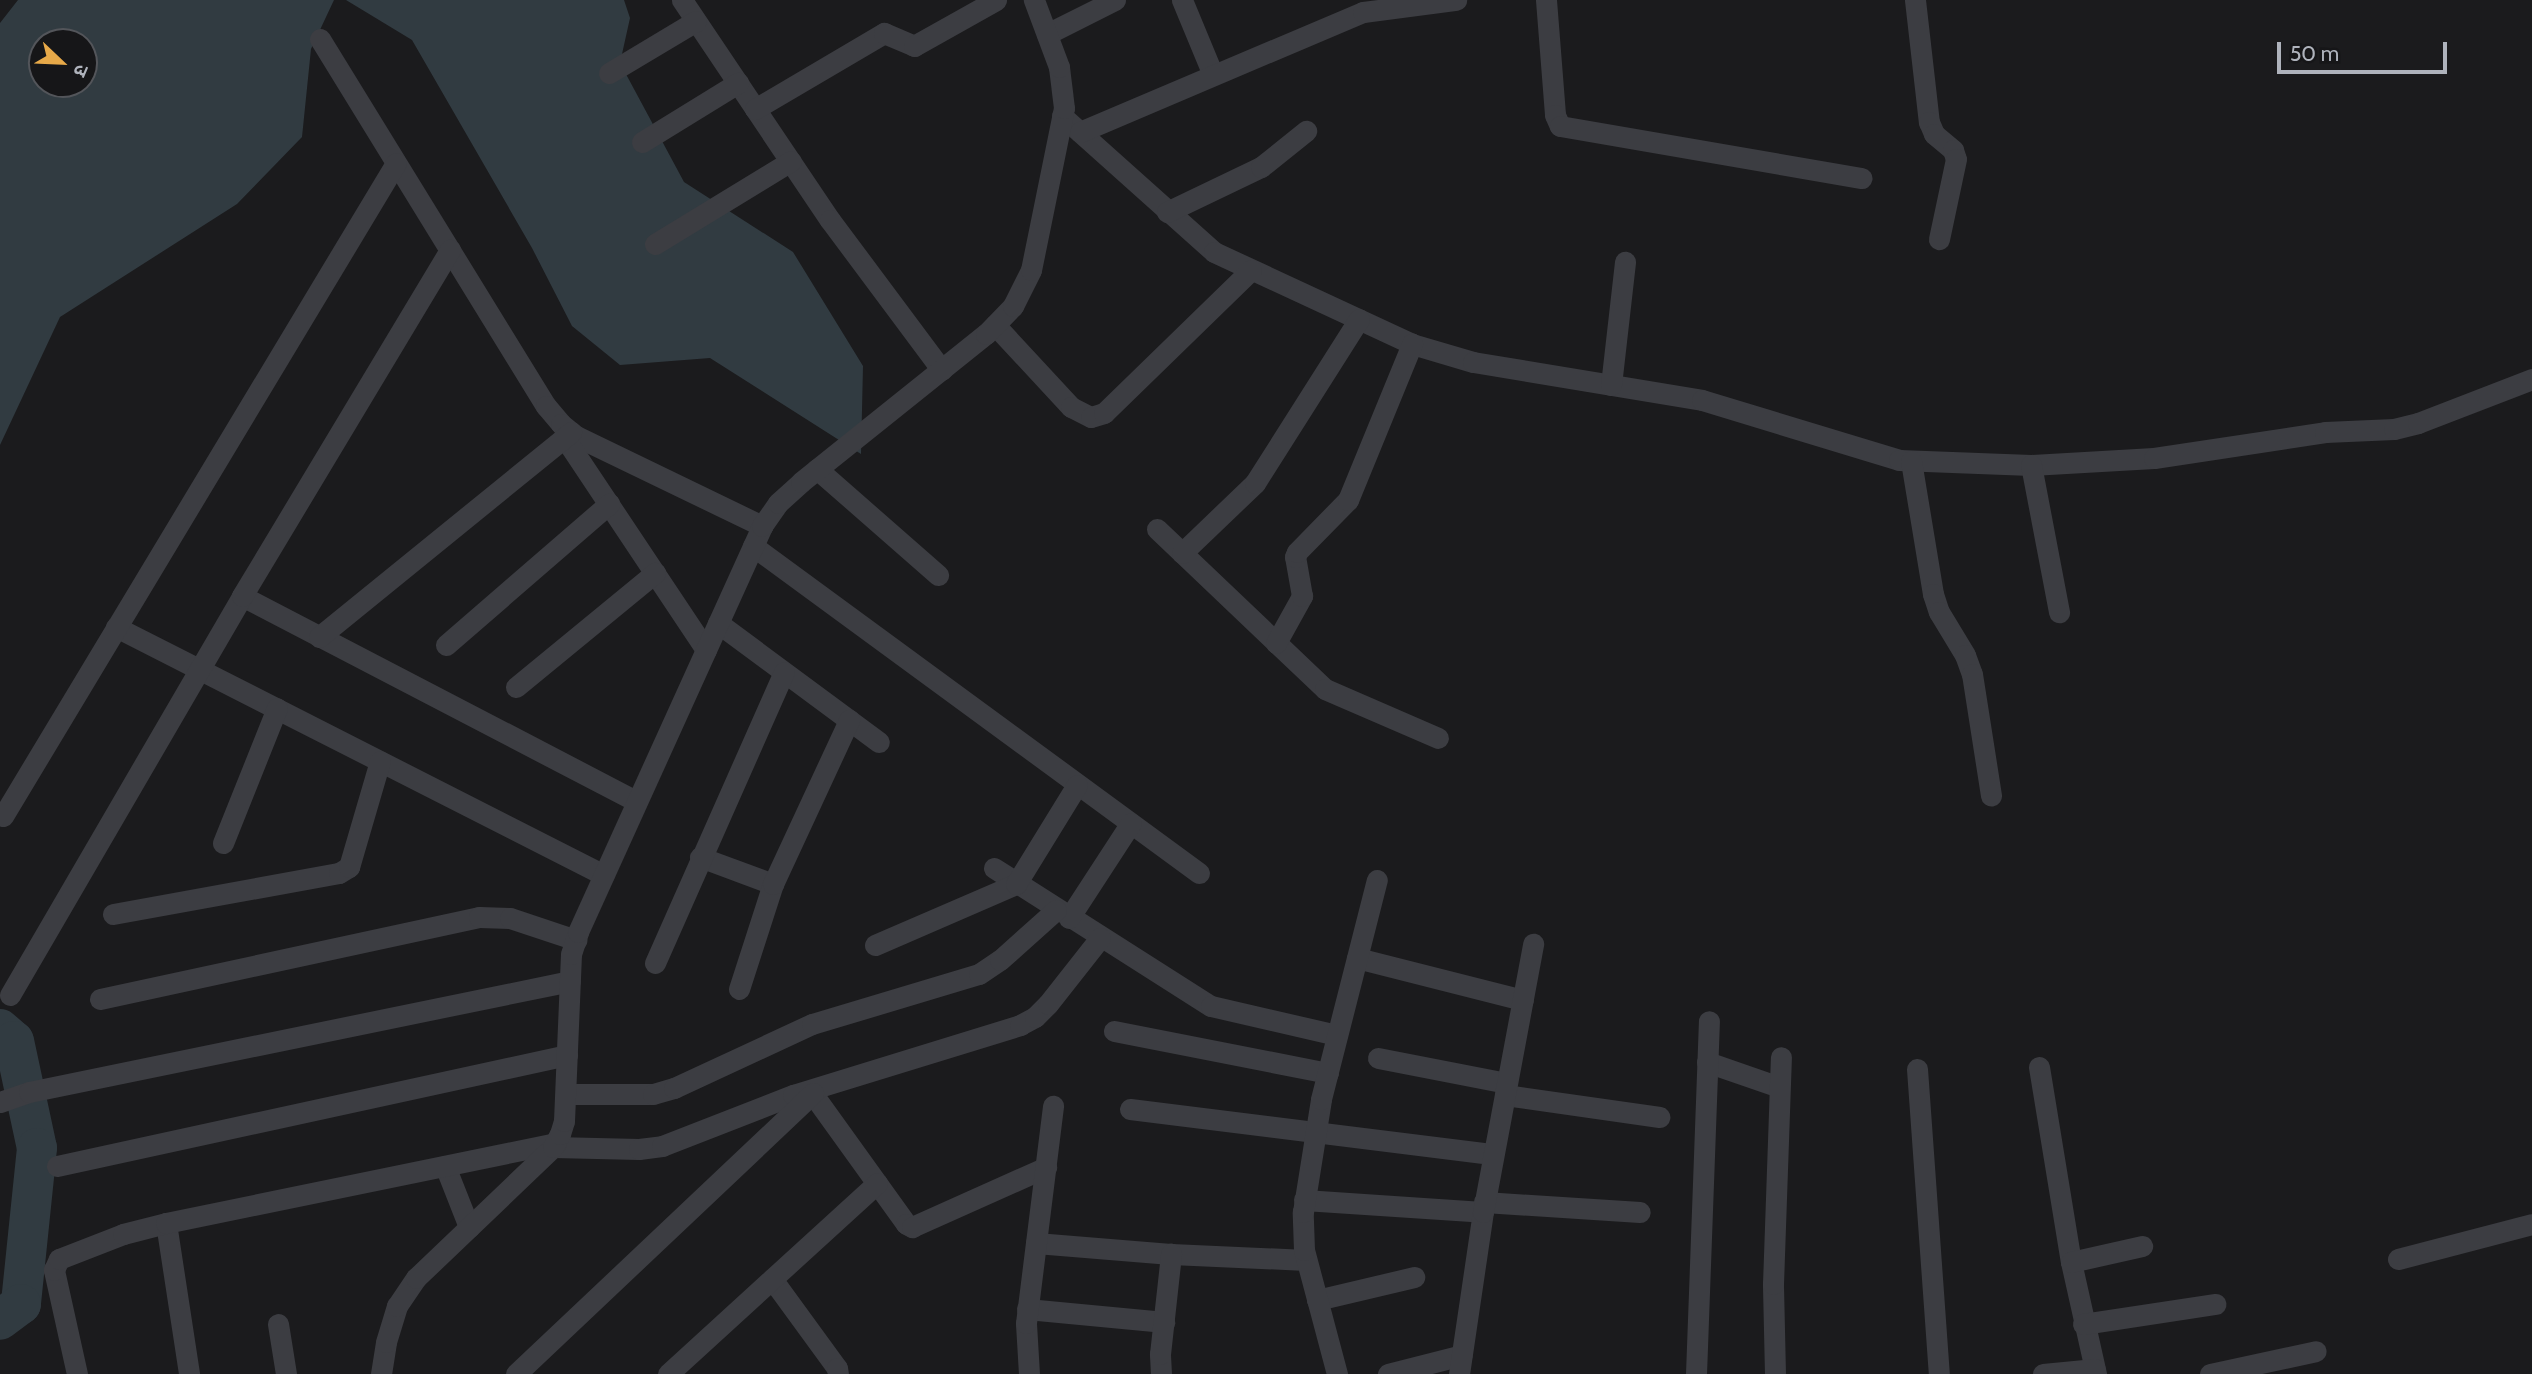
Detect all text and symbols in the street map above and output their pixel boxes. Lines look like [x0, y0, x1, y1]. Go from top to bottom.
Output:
north arrow [28, 28, 98, 98]
scale bar [2280, 28, 2450, 72]
text: 50 m [2290, 41, 2339, 66]
text: उ [68, 61, 94, 80]

